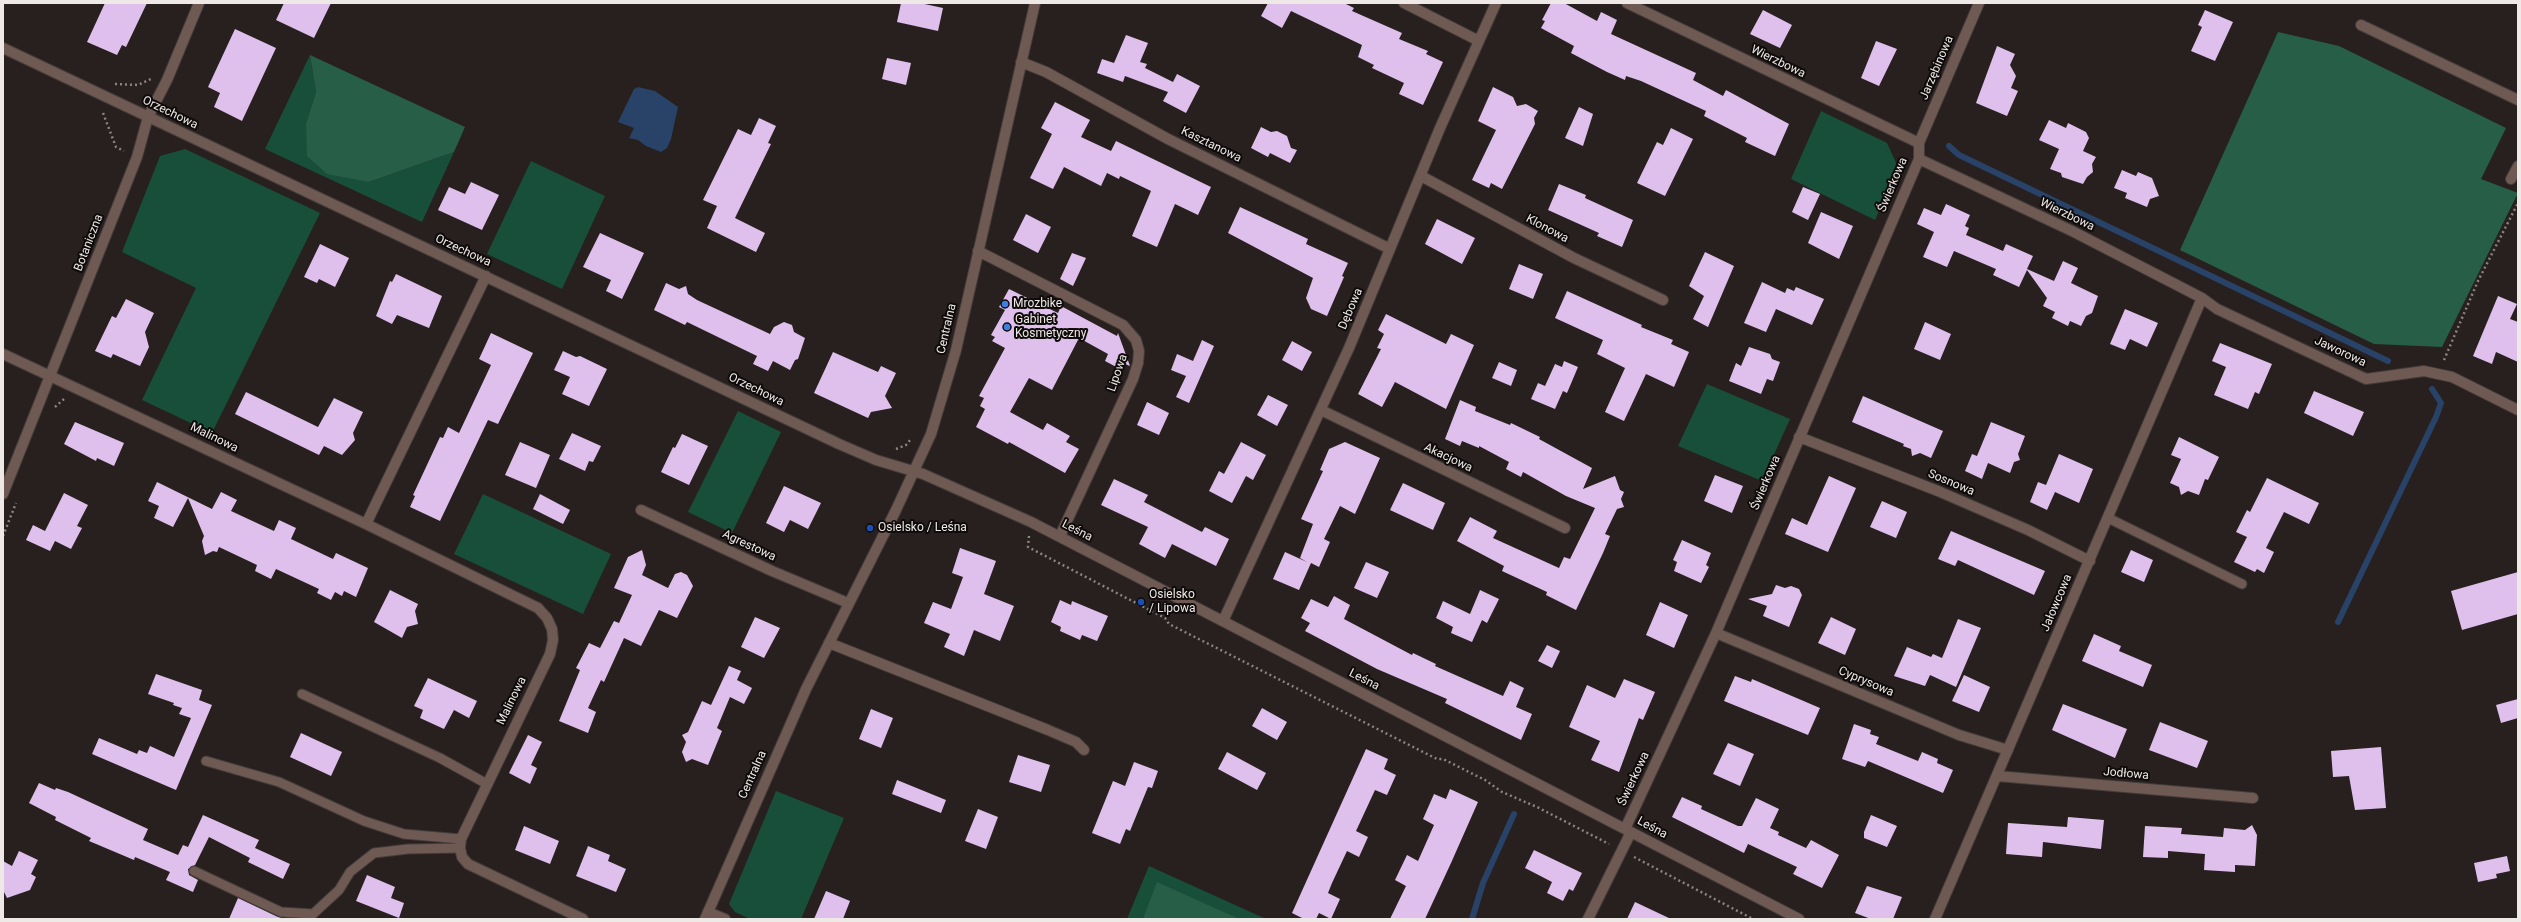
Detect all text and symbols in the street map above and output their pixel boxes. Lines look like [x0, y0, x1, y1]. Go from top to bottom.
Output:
street label: Jarzębinowa [1917, 34, 1957, 102]
street label: Wierzbowa [1748, 43, 1808, 81]
street label: Orzechowa [140, 93, 200, 133]
street label: Kasztanowa [1178, 124, 1244, 166]
street label: Świerkowa [1875, 156, 1911, 214]
street label: Wierzbowa [2037, 196, 2097, 234]
street label: Klonowa [1523, 212, 1571, 246]
street label: Botaniczna [72, 213, 106, 273]
street label: Orzechowa [433, 232, 493, 270]
street label: Dębowa [1336, 286, 1366, 332]
place label: Mrozbike [1013, 297, 1062, 311]
marker: Mrozbike [1000, 299, 1010, 309]
street label: Centralna [934, 302, 960, 356]
place label: Gabinet Kosmetyczny [1015, 313, 1086, 341]
marker: Gabinet Kosmetyczny [1002, 322, 1012, 332]
street label: Jaworowa [2312, 334, 2368, 370]
street label: Lipowa [1105, 352, 1131, 394]
street label: Orzechowa [726, 370, 786, 410]
street label: Malinowa [188, 420, 240, 456]
street label: Akacjowa [1421, 440, 1475, 476]
street label: Świerkowa [1748, 454, 1784, 512]
street label: Sosnowa [1926, 467, 1976, 499]
street label: Leśna [1059, 517, 1095, 545]
place label: Osielsko / Leśna [878, 521, 967, 535]
marker: Osielsko / Leśna [865, 523, 875, 533]
street label: Agrestowa [720, 527, 778, 565]
street label: Jałowcowa [2038, 572, 2076, 634]
place label: Osielsko / Lipowa [1149, 588, 1195, 616]
marker: Osielsko / Lipowa [1136, 597, 1146, 607]
street label: Cyprysowa [1836, 664, 1896, 700]
street label: Leśna [1346, 666, 1382, 694]
street label: Malinowa [494, 675, 530, 727]
street label: Centralna [736, 749, 770, 801]
street label: Świerkowa [1615, 750, 1653, 808]
street label: Jodłowa [2103, 765, 2149, 783]
street label: Leśna [1634, 814, 1670, 842]

